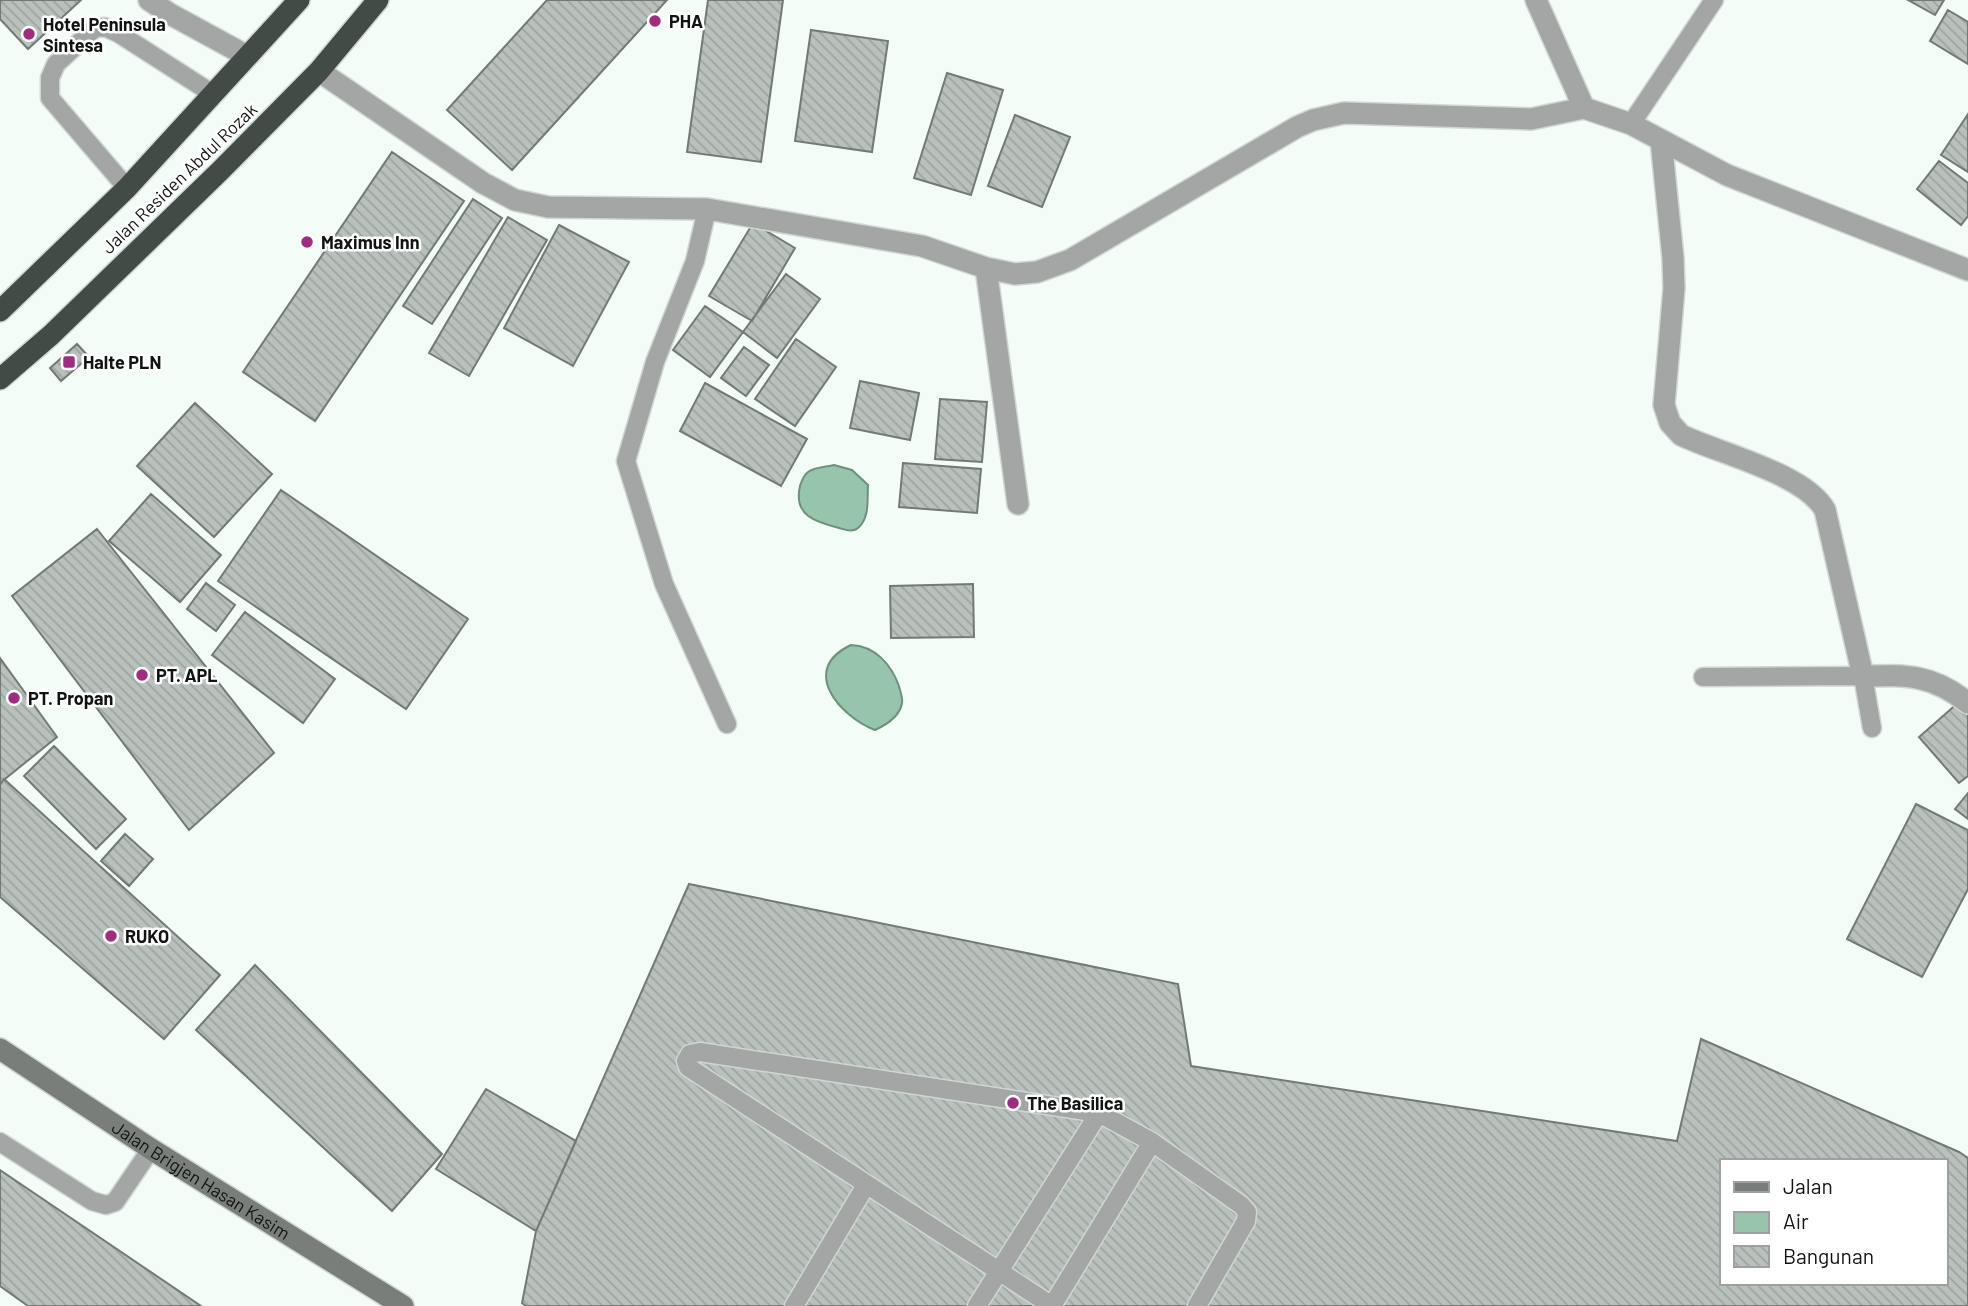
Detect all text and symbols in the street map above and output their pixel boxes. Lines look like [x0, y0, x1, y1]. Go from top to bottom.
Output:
place label: PHA [669, 10, 703, 32]
place label: Hotel Peninsula Sintesa [43, 13, 166, 56]
marker: PHA [647, 13, 663, 29]
marker: Hotel Peninsula Sintesa [21, 26, 37, 42]
street label: Jalan Residen Abdul Rozak [97, 98, 261, 258]
place label: Maximus Inn [321, 231, 420, 253]
marker: Maximus Inn [299, 234, 315, 250]
place label: Halte PLN [83, 351, 161, 373]
marker: Halte PLN [61, 354, 77, 370]
place label: PT. APL [156, 664, 218, 686]
marker: PT. APL [134, 667, 150, 683]
place label: PT. Propan [28, 687, 113, 709]
marker: PT. Propan [6, 690, 22, 706]
place label: RUKO [125, 925, 169, 947]
marker: RUKO [103, 928, 119, 944]
place label: The Basilica [1027, 1092, 1123, 1114]
marker: The Basilica [1005, 1095, 1021, 1111]
street label: Jalan Brigjen Hasan Kasim [108, 1115, 294, 1244]
legend [1720, 1159, 1947, 1285]
text: Jalan [1783, 1173, 1833, 1198]
text: Air [1783, 1208, 1809, 1233]
text: Bangunan [1783, 1243, 1874, 1268]

